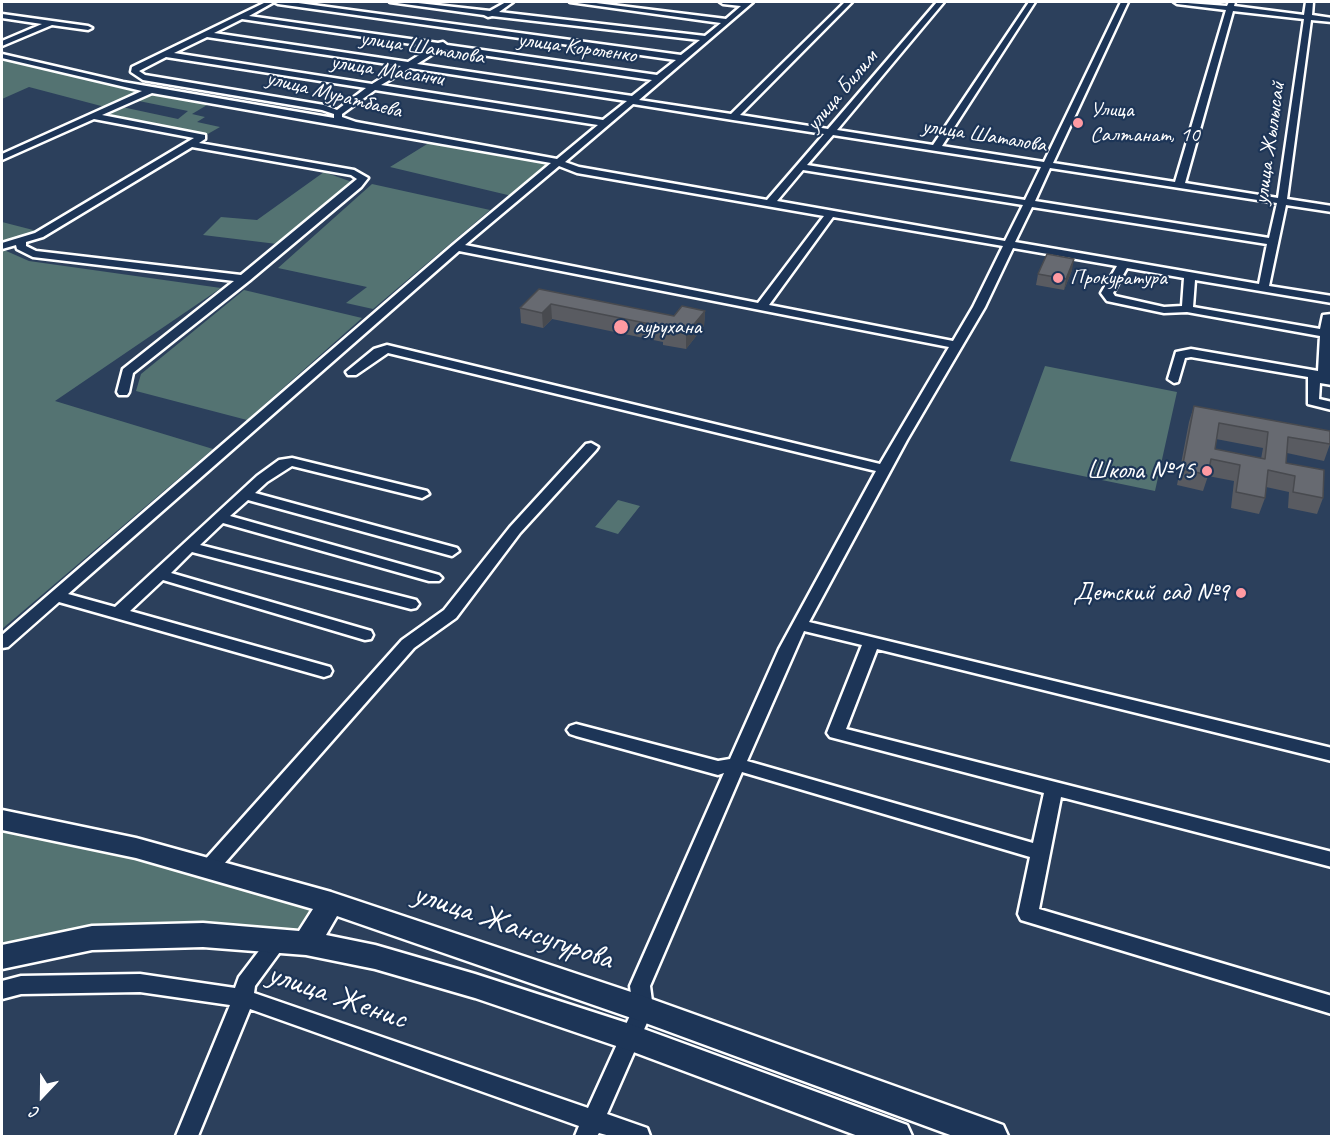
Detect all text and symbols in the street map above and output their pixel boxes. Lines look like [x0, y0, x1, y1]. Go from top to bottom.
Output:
street label: улица Шаталова [358, 25, 486, 71]
street label: улица Короленко [516, 27, 638, 69]
street label: улица Билим [800, 45, 884, 137]
street label: улица Масанчи [329, 49, 445, 93]
street label: улица Муратбаева [264, 65, 404, 125]
street label: улица Жылысай [1248, 80, 1292, 206]
place label: Улица Салтанат, 10 [1090, 97, 1200, 148]
street label: улица Шаталова [920, 113, 1048, 159]
marker: Улица Салтанат, 10 [1071, 116, 1085, 130]
place label: Прокуратура [1070, 265, 1167, 291]
marker: Прокуратура [1051, 271, 1065, 285]
place label: аурухана [634, 314, 701, 340]
marker: аурухана [612, 318, 630, 336]
place label: Школа №15 [1086, 455, 1195, 487]
marker: Школа №15 [1200, 464, 1214, 478]
place label: Детский сад №9 [1073, 577, 1229, 609]
marker: Детский сад №9 [1234, 586, 1248, 600]
street label: улица Жансугурова [408, 875, 618, 979]
street label: улица Женис [262, 955, 412, 1039]
north arrow [12, 1066, 72, 1126]
text: С [28, 1102, 43, 1123]

